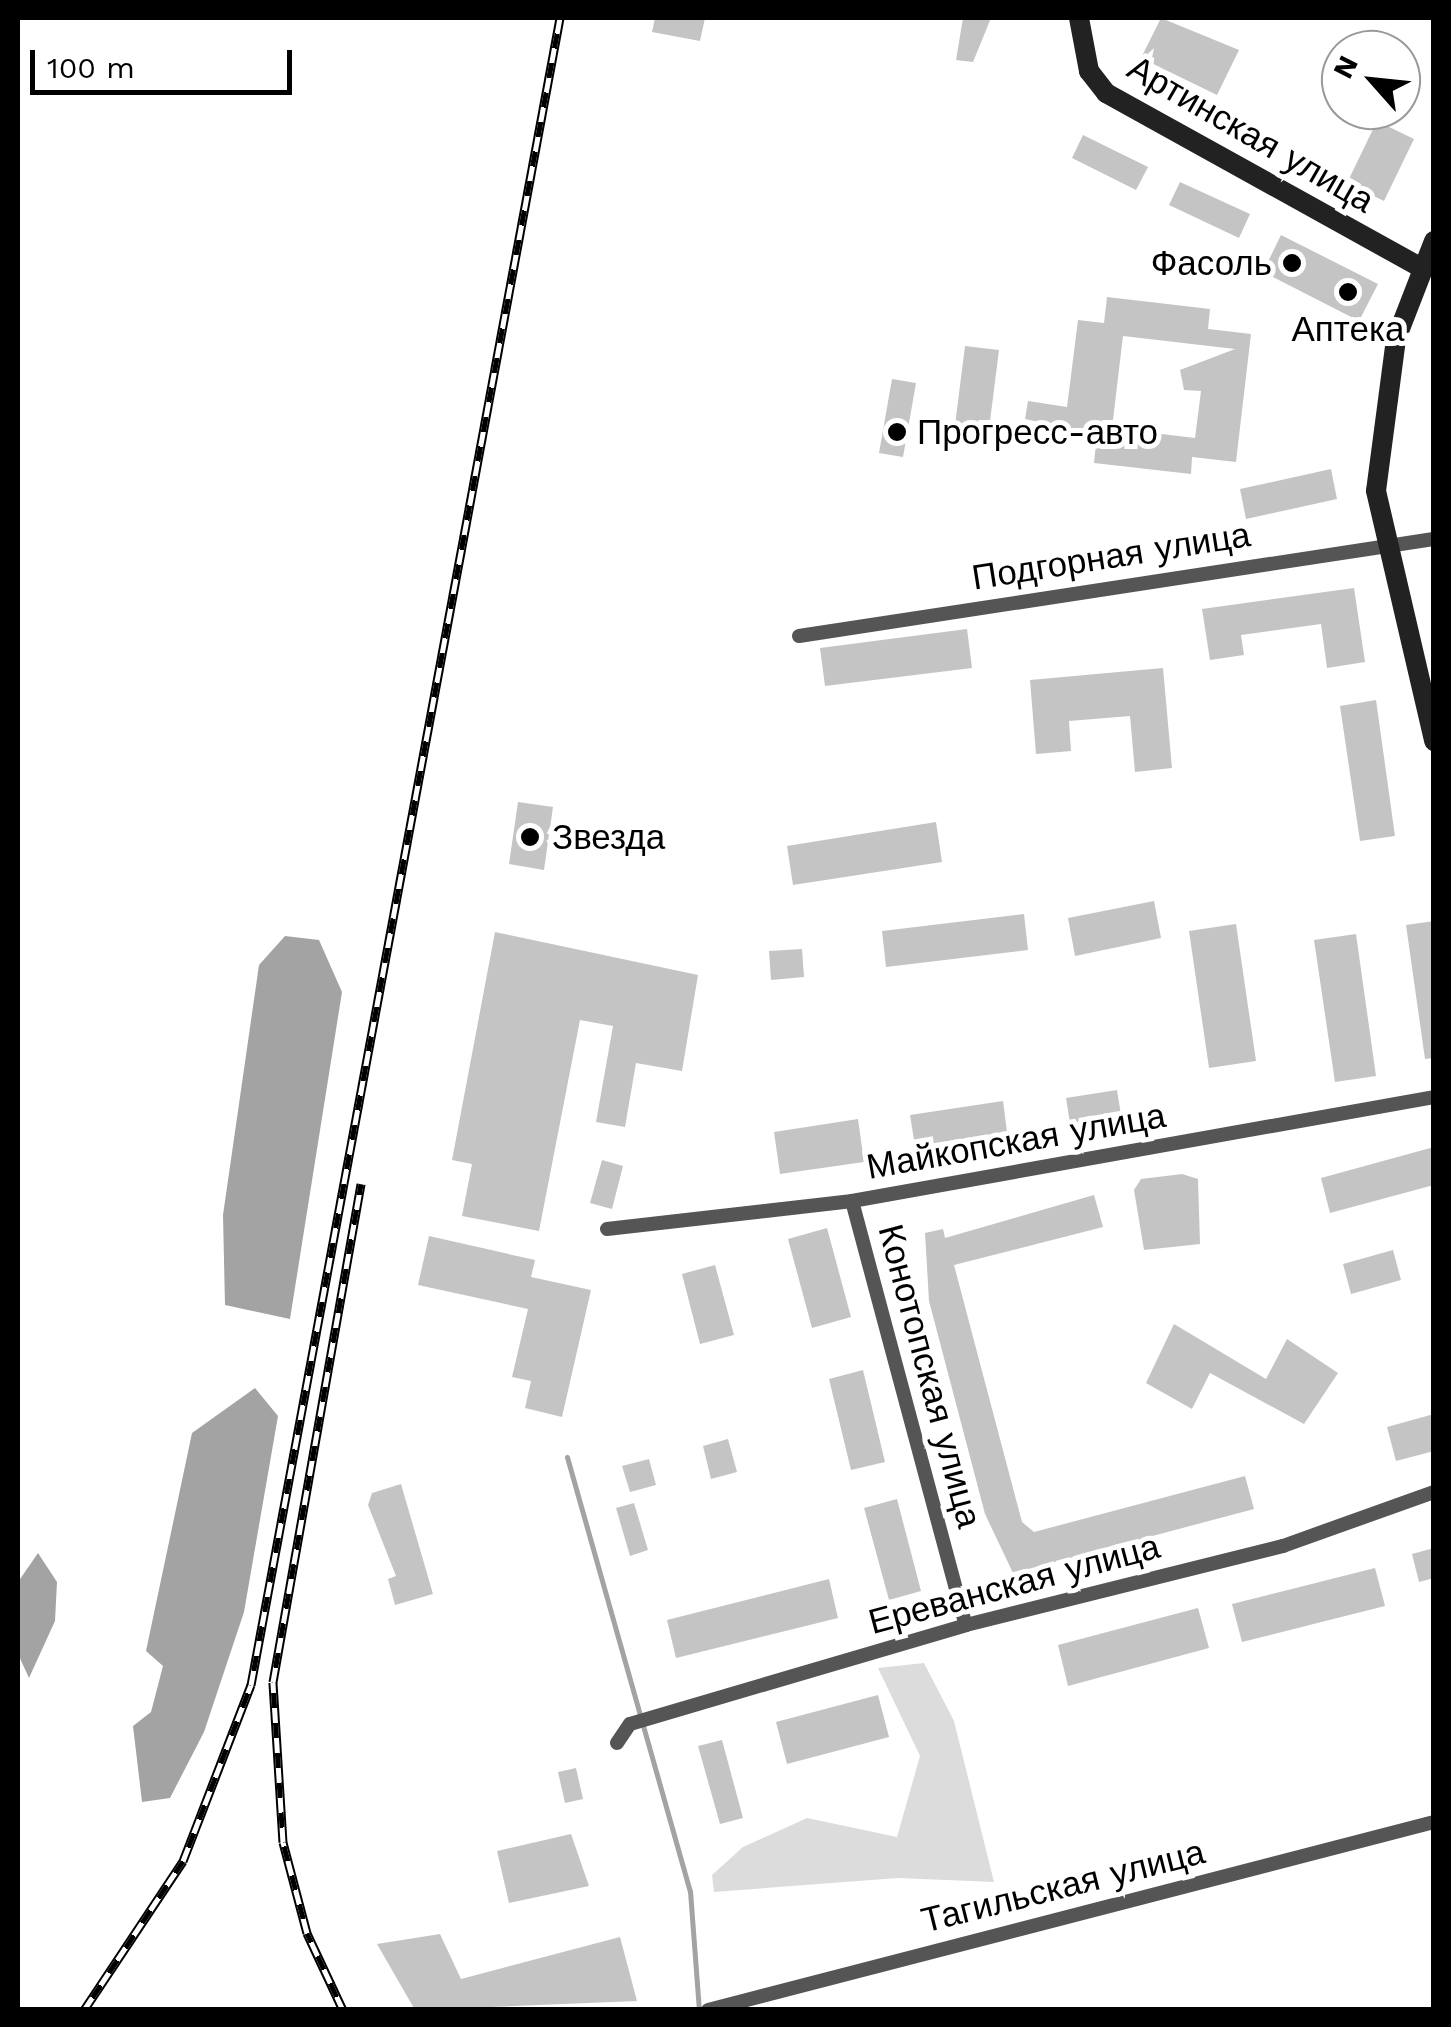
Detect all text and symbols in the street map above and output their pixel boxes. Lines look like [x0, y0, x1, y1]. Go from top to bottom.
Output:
scale bar [35, 30, 298, 92]
north arrow [1321, 30, 1421, 130]
street label: Артинская улица [1121, 47, 1381, 221]
text: 100 m [47, 50, 135, 85]
text: N [1326, 50, 1365, 84]
place label: Фасоль [1151, 242, 1272, 284]
marker: Фасоль [1281, 252, 1303, 274]
marker: Аптека [1337, 281, 1359, 303]
place label: Аптека [1292, 308, 1404, 350]
place label: Прогресс-авто [917, 411, 1158, 453]
marker: Прогресс-авто [886, 421, 908, 443]
street label: Подгорная улица [969, 513, 1253, 599]
place label: Звезда [552, 816, 665, 858]
marker: Звезда [517, 824, 543, 850]
street label: Майкопская улица [863, 1094, 1169, 1188]
street label: Конотопская улица [869, 1220, 991, 1532]
street label: Ереванская улица [864, 1525, 1164, 1643]
street label: Тагильская улица [917, 1830, 1209, 1942]

